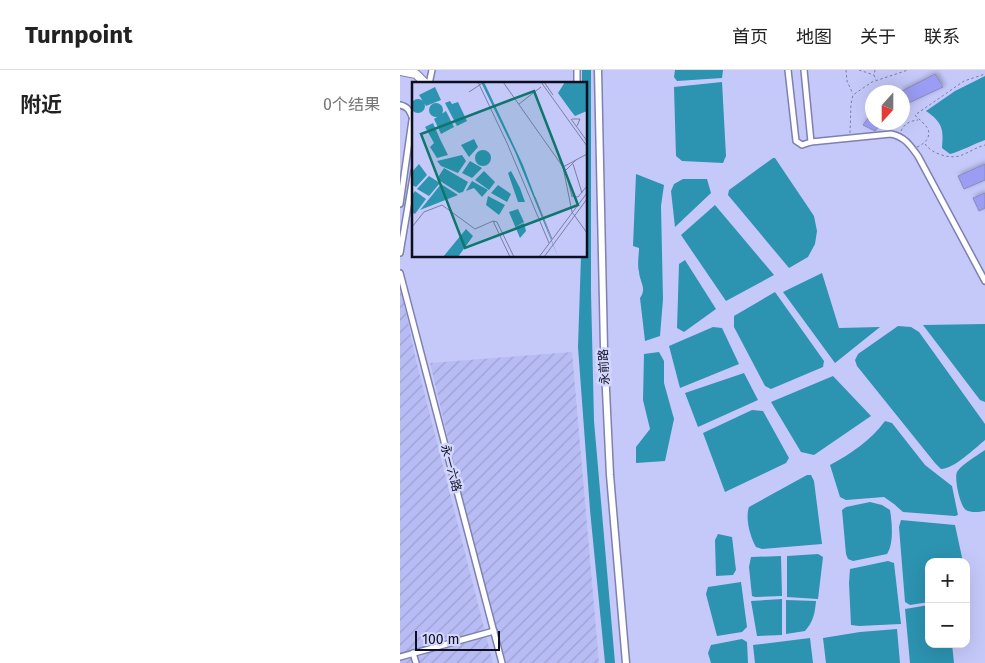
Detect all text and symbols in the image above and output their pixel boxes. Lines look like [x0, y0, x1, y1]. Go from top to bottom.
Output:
text: Turnpoint [25, 21, 132, 49]
text: 首页 [732, 26, 768, 48]
text: 地图 [796, 26, 832, 48]
text: 关于 [860, 26, 896, 48]
text: 联系 [924, 26, 960, 48]
inset map [412, 82, 588, 258]
north arrow [865, 85, 910, 130]
text: 附近 [20, 92, 62, 118]
text: 0个结果 [323, 95, 380, 114]
street label: 永前路 [596, 349, 612, 385]
street label: 永一六路 [438, 443, 464, 493]
map controls [925, 558, 970, 648]
button: + [925, 558, 970, 603]
button: − [925, 603, 970, 648]
scale bar [415, 628, 500, 651]
text: 100 m [422, 631, 459, 648]

